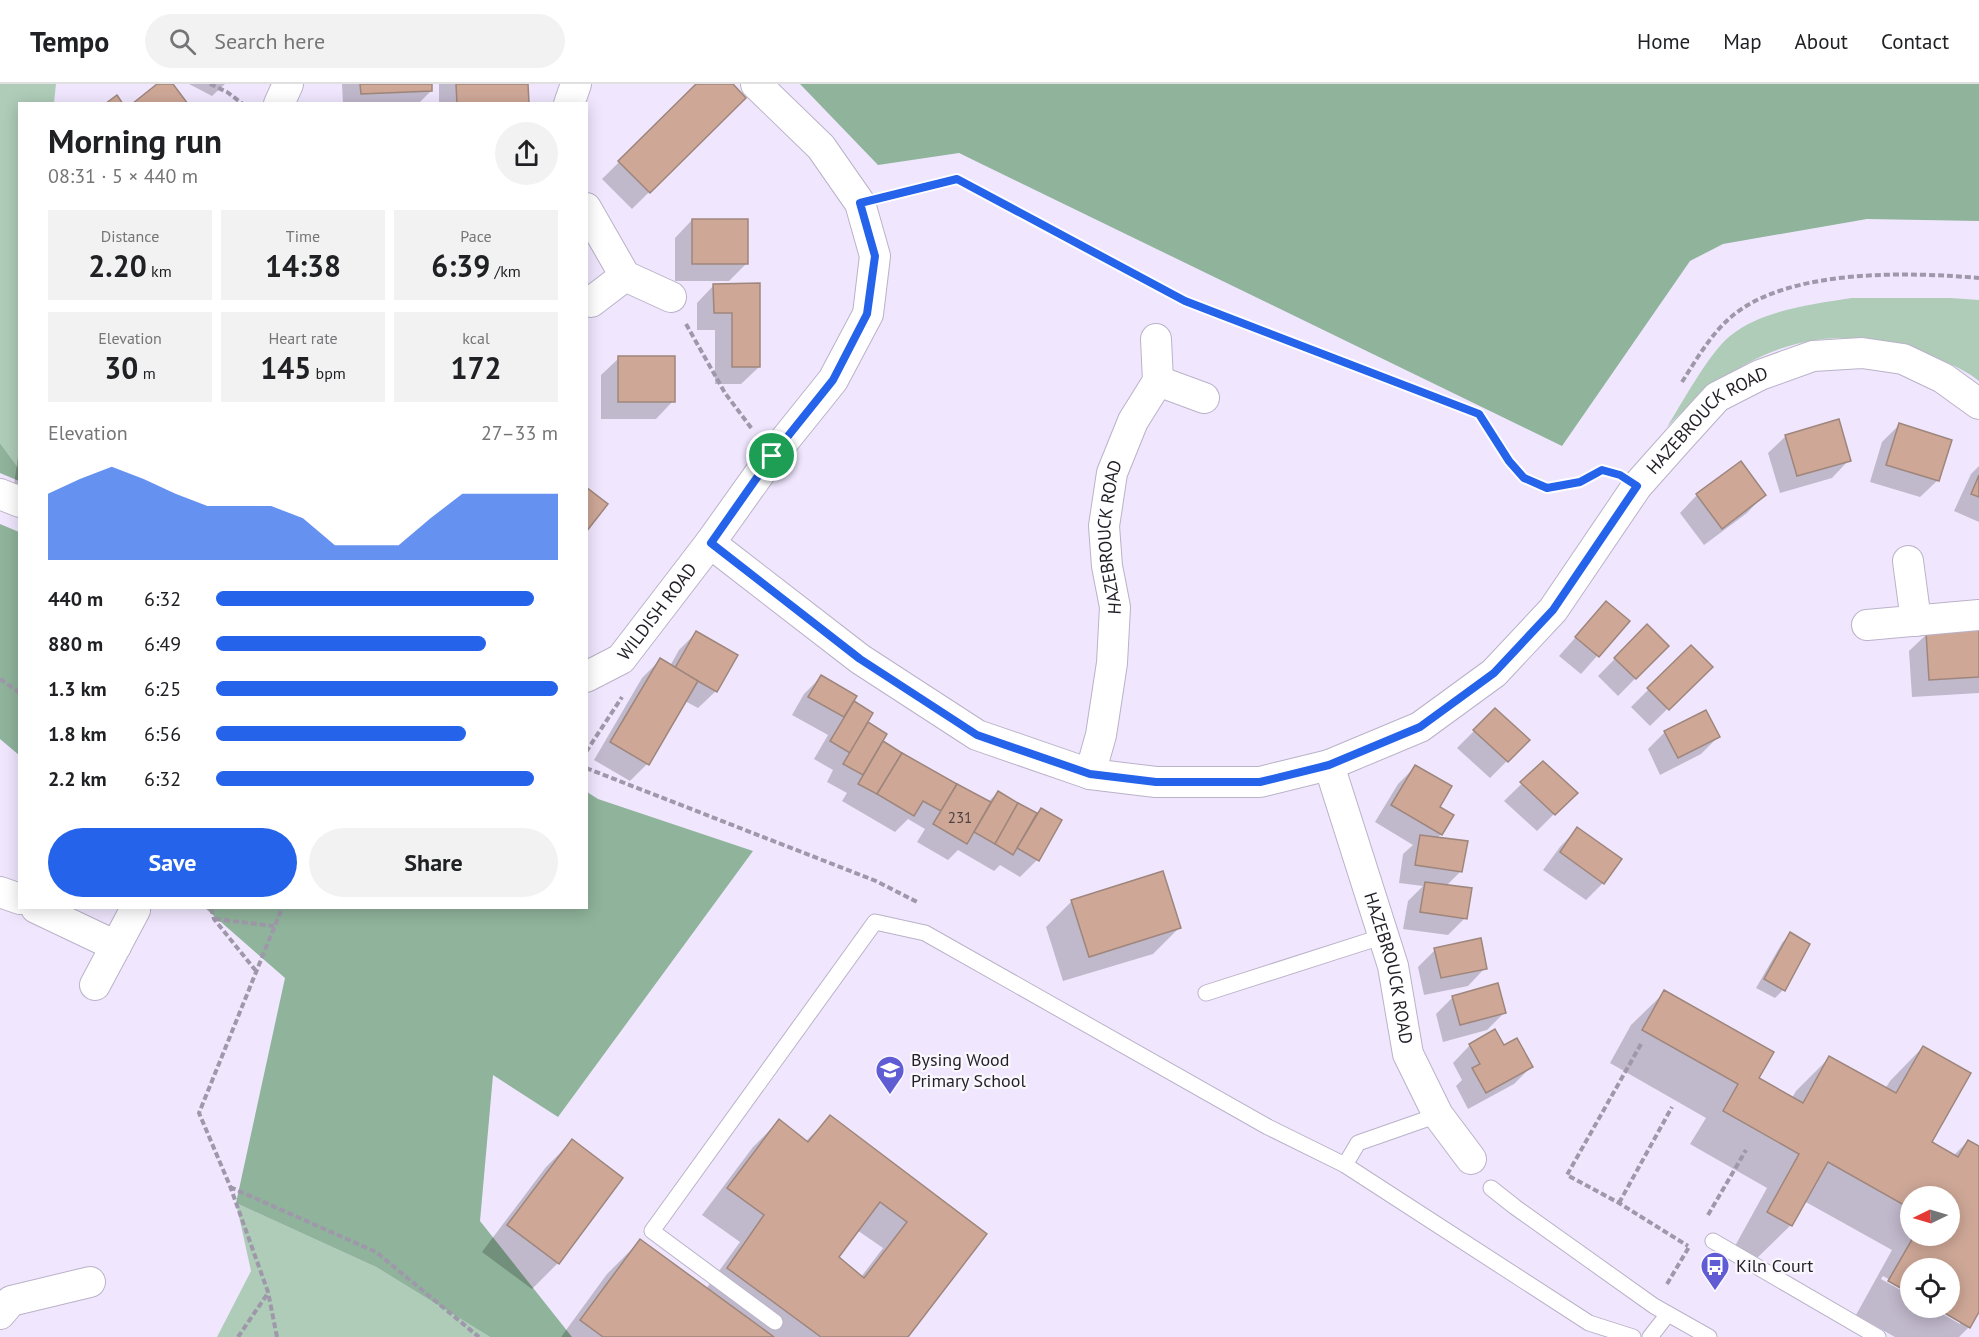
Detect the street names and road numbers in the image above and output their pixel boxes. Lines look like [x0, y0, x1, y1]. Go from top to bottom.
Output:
street label: HAZEBROUCK ROAD [1641, 361, 1771, 479]
street label: HAZEBROUCK ROAD [1092, 456, 1127, 615]
street label: WILDISH ROAD [612, 558, 702, 665]
street label: HAZEBROUCK ROAD [1359, 889, 1418, 1046]

